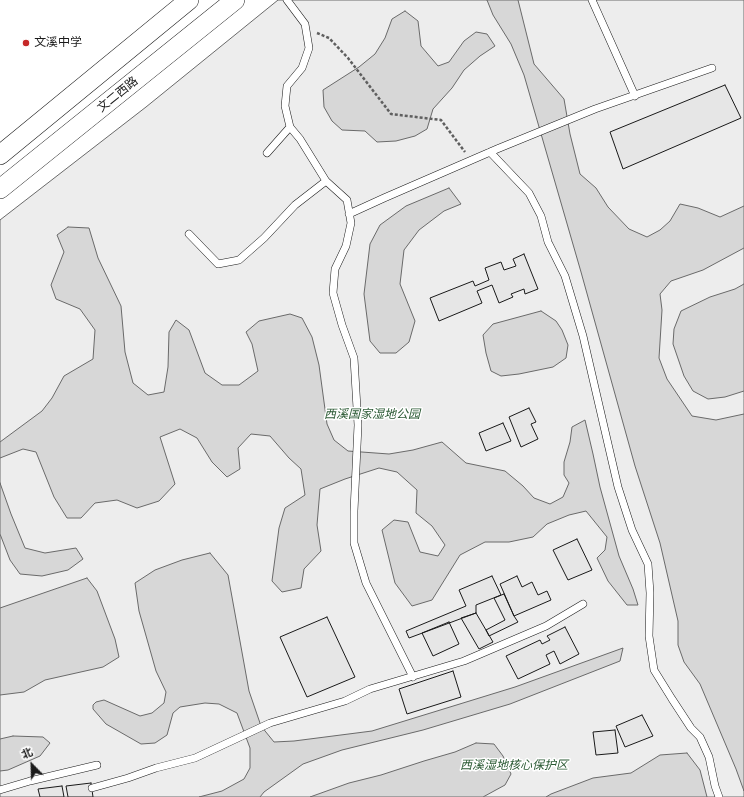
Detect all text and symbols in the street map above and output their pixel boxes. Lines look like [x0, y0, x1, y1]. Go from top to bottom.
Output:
place label: 文溪中学 [34, 36, 82, 50]
marker: 文溪中学 [21, 38, 31, 48]
street label: 文二西路 [95, 74, 141, 116]
park label: 西溪国家湿地公园 [324, 408, 420, 422]
text: 北 [19, 744, 35, 763]
north arrow [12, 745, 52, 785]
park label: 西溪湿地核心保护区 [460, 759, 568, 773]

